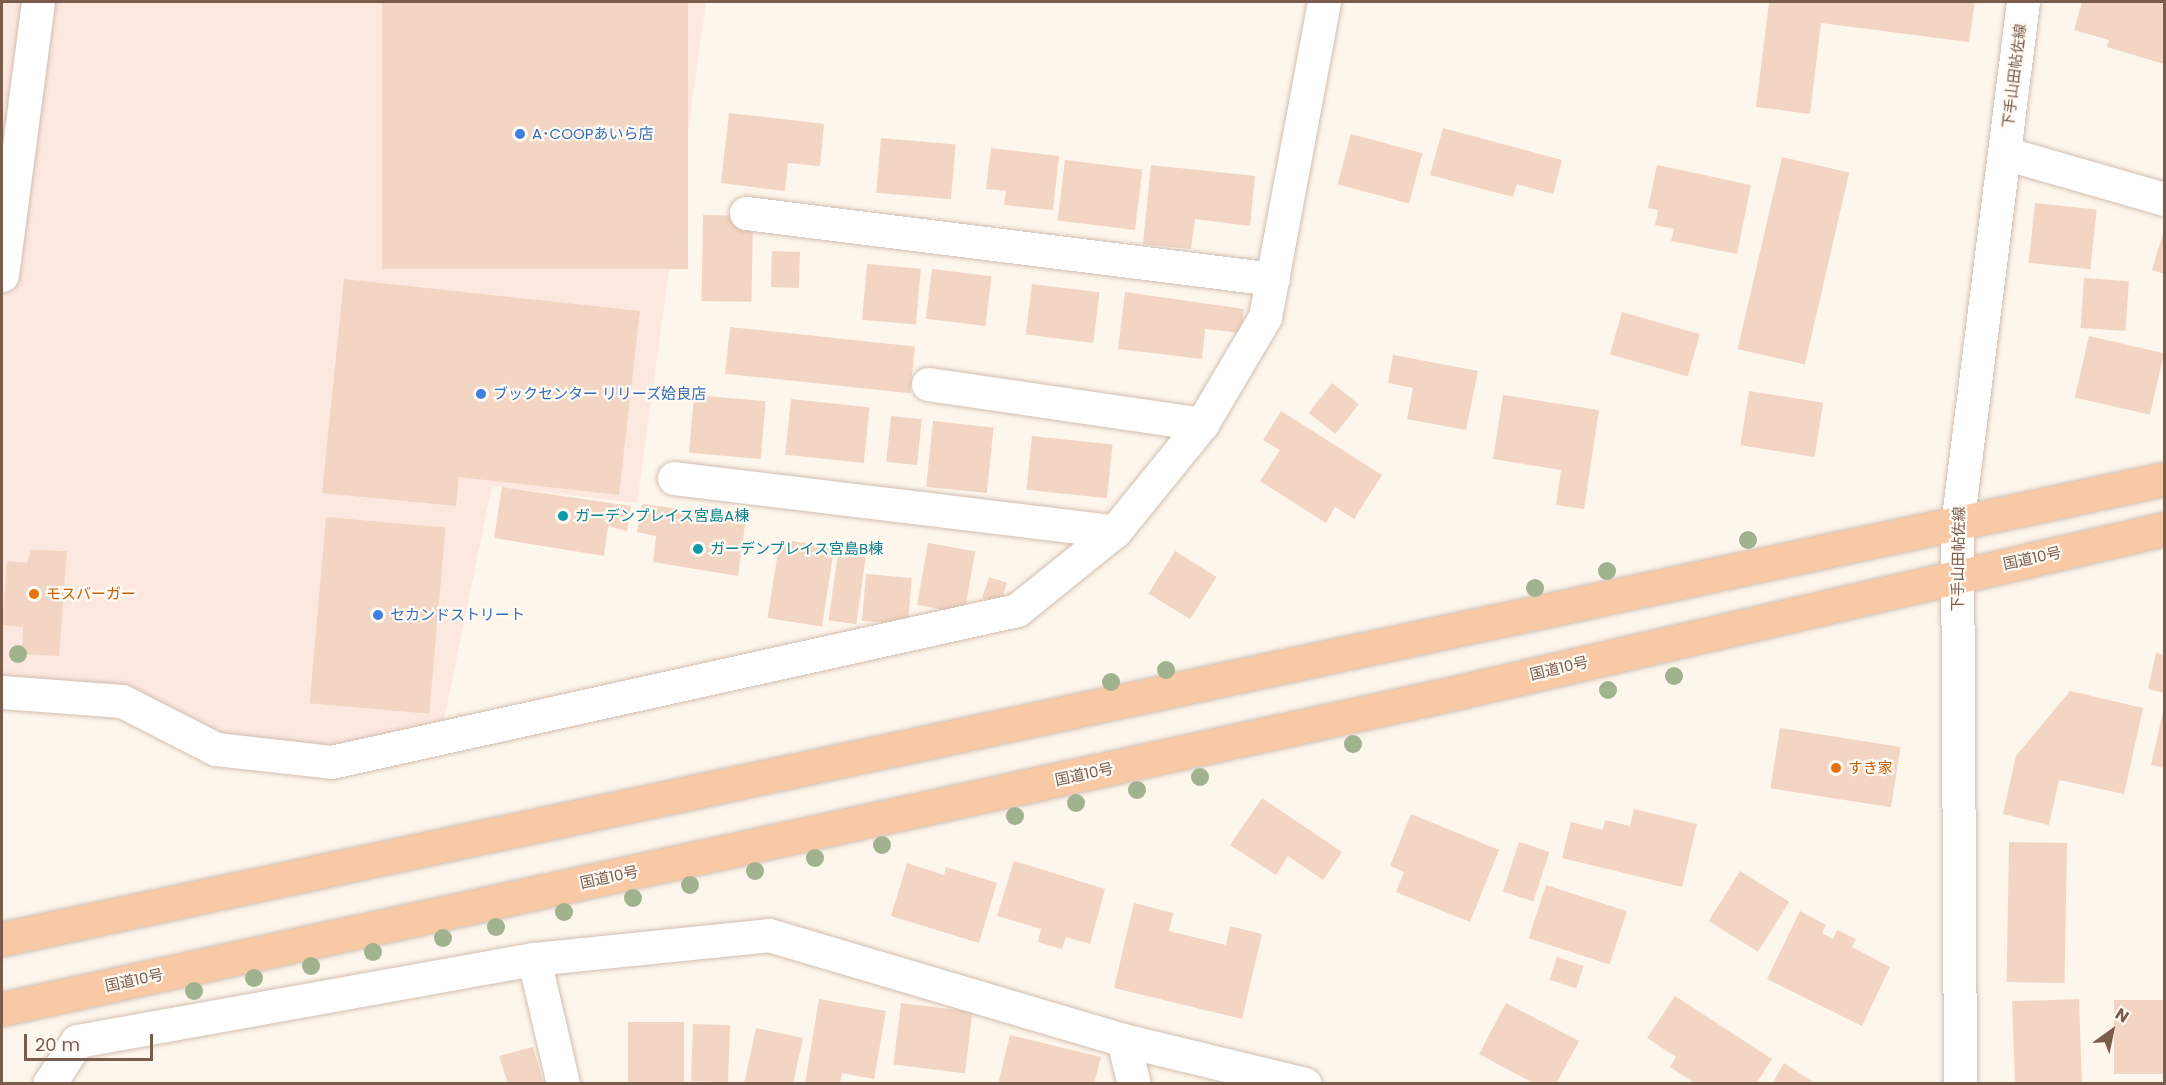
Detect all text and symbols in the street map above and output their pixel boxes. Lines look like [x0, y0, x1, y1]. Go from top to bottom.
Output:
street label: 下手山田帖佐線 [1999, 23, 2029, 129]
place label: A･COOPあいら店 [532, 125, 653, 143]
marker: A･COOPあいら店 [513, 127, 527, 141]
place label: ブックセンター リリーズ姶良店 [493, 385, 707, 403]
marker: ブックセンター リリーズ姶良店 [474, 387, 488, 401]
street label: 下手山田帖佐線 [1948, 506, 1968, 612]
place label: ガーデンプレイス宮島A棟 [575, 507, 750, 525]
marker: ガーデンプレイス宮島A棟 [556, 509, 570, 523]
place label: ガーデンプレイス宮島B棟 [710, 540, 884, 558]
marker: ガーデンプレイス宮島B棟 [691, 542, 705, 556]
street label: 国道10号 [2001, 543, 2063, 573]
place label: モスバーガー [46, 585, 136, 603]
marker: モスバーガー [27, 587, 41, 601]
place label: セカンドストリート [390, 606, 525, 624]
marker: セカンドストリート [371, 608, 385, 622]
street label: 国道10号 [1528, 653, 1590, 683]
street label: 国道10号 [1053, 759, 1115, 789]
place label: すき家 [1848, 759, 1893, 777]
marker: すき家 [1829, 761, 1843, 775]
street label: 国道10号 [578, 862, 640, 892]
street label: 国道10号 [103, 965, 165, 995]
north arrow [2082, 1001, 2142, 1061]
text: N [2111, 1003, 2133, 1028]
scale bar [27, 1022, 156, 1060]
text: 20 m [35, 1032, 80, 1057]

